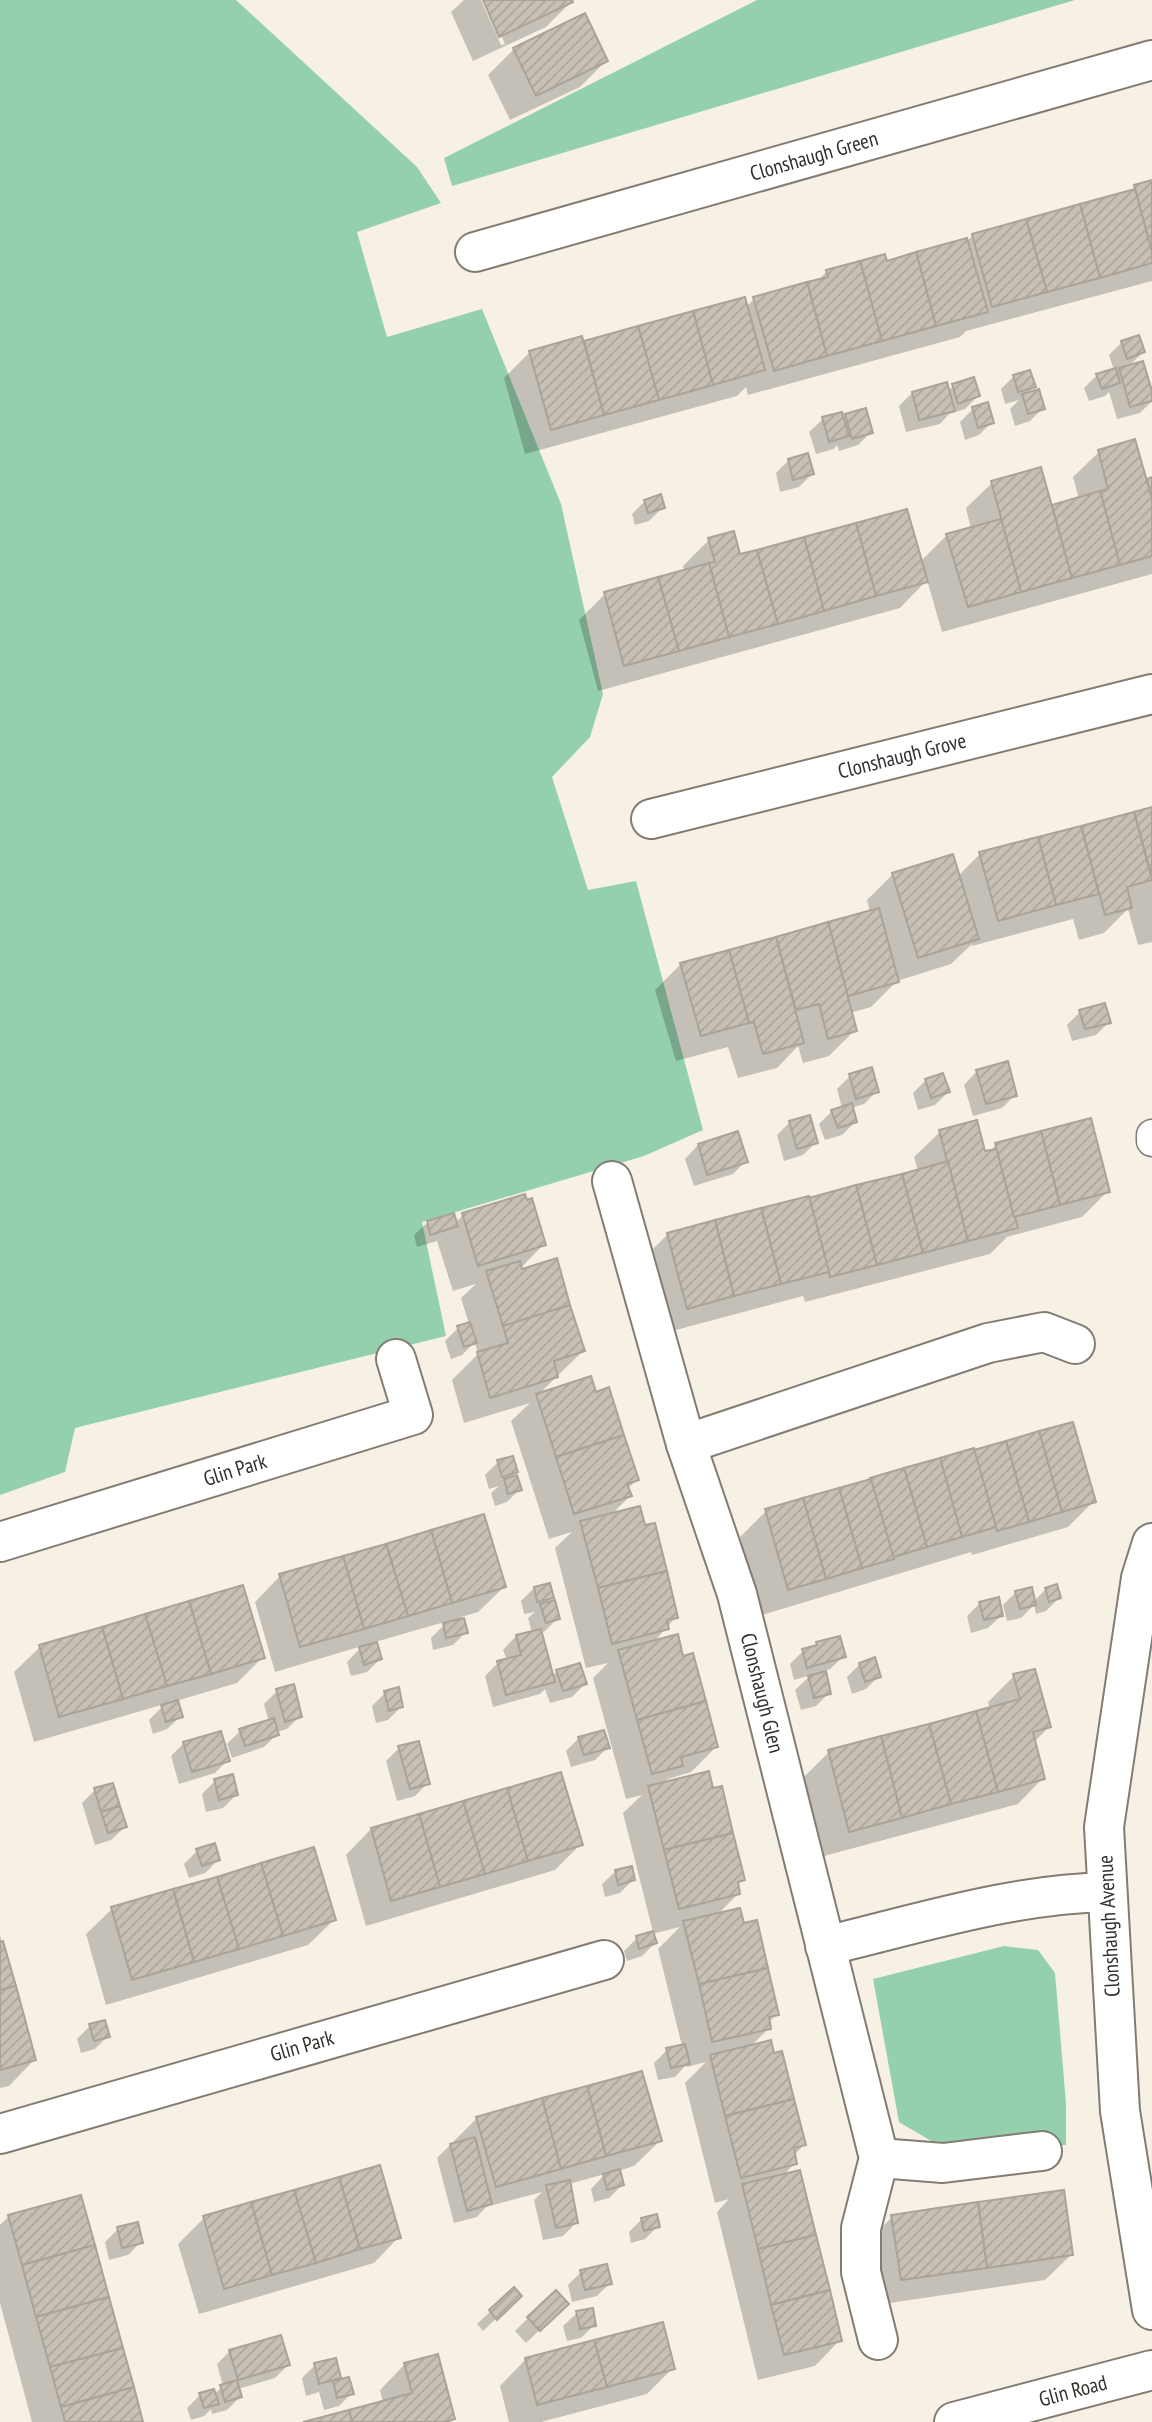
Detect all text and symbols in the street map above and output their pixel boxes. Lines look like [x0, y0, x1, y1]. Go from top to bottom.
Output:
street label: Clonshaugh Green [747, 124, 881, 187]
street label: Clonshaugh Grove [835, 727, 969, 784]
street label: Glin Park [200, 1447, 270, 1492]
street label: Clonshaugh Glen [735, 1630, 790, 1756]
street label: Clonshaugh Avenue [1091, 1854, 1126, 1998]
street label: Glin Park [267, 2024, 337, 2067]
street label: Glin Road [1036, 2369, 1110, 2413]

